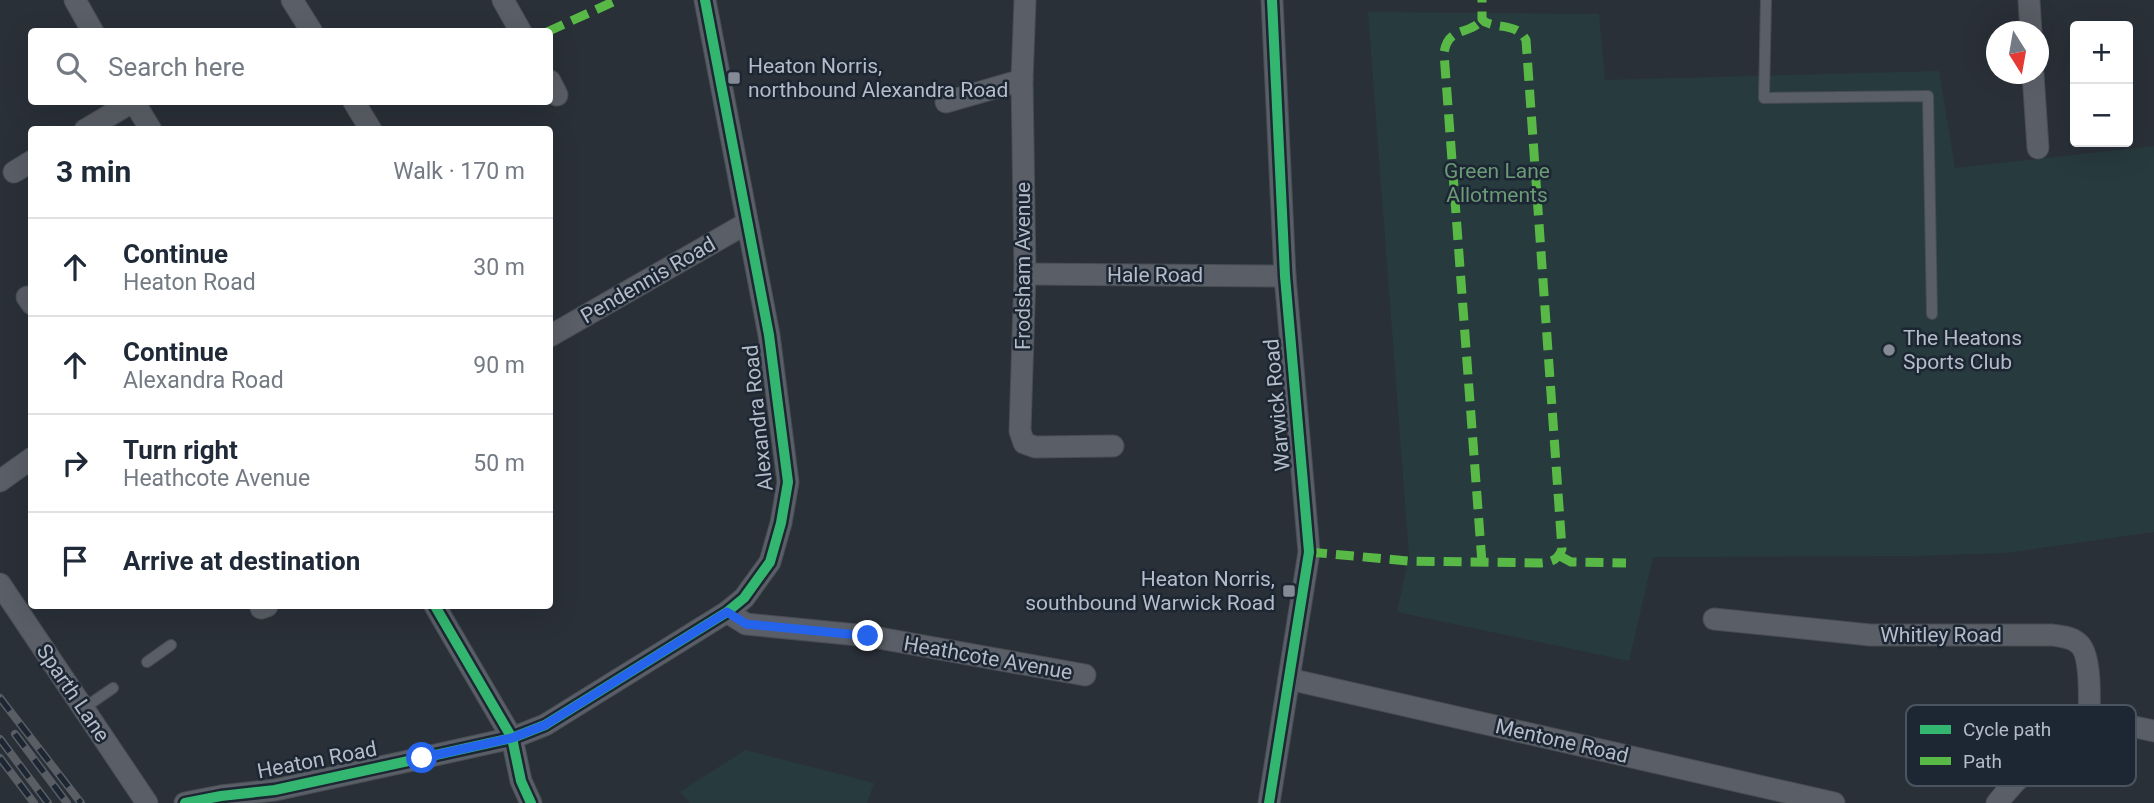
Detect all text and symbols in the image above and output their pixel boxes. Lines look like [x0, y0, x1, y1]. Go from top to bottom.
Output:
north arrow [1986, 21, 2049, 84]
map controls [2070, 21, 2133, 147]
button: + [2070, 21, 2133, 84]
search box [28, 28, 553, 105]
icon: search [52, 48, 90, 86]
text: Search here [108, 52, 245, 82]
place label: Heaton Norris, northbound Alexandra Road [748, 54, 1008, 102]
marker: Heaton Norris, northbound Alexandra Road [726, 70, 742, 86]
button: − [2070, 84, 2133, 147]
text: 3 min [56, 154, 131, 189]
text: Walk · 170 m [393, 158, 525, 185]
park label: Green Lane Allotments [1444, 159, 1550, 207]
street label: Frodsham Avenue [1011, 182, 1035, 350]
street label: Pendennis Road [576, 232, 720, 328]
text: Continue [123, 239, 228, 269]
icon: ahead [56, 248, 94, 286]
text: 30 m [473, 254, 525, 281]
street label: Hale Road [1107, 263, 1203, 287]
text: Heaton Road [123, 269, 256, 296]
place label: The Heatons Sports Club [1903, 326, 2022, 374]
text: Continue [123, 337, 228, 367]
street label: Warwick Road [1259, 338, 1295, 472]
marker: The Heatons Sports Club [1881, 342, 1897, 358]
street label: Alexandra Road [738, 344, 778, 492]
icon: ahead [56, 346, 94, 384]
text: 90 m [473, 352, 525, 379]
text: Alexandra Road [123, 367, 284, 394]
text: Turn right [123, 435, 238, 465]
icon: right [56, 444, 94, 482]
text: 50 m [473, 450, 525, 477]
text: Heathcote Avenue [123, 465, 310, 492]
icon: arrive [56, 542, 94, 580]
text: Arrive at destination [123, 546, 360, 576]
place label: Heaton Norris, southbound Warwick Road [1025, 567, 1275, 615]
marker: Heaton Norris, southbound Warwick Road [1281, 583, 1297, 599]
route end [852, 620, 883, 651]
street label: Whitley Road [1880, 623, 2002, 647]
street label: Heathcote Avenue [902, 631, 1074, 685]
street label: Sparth Lane [32, 640, 114, 746]
legend [1906, 705, 2136, 786]
street label: Mentone Road [1493, 714, 1631, 768]
text: Cycle path [1963, 718, 2051, 741]
street label: Heaton Road [255, 737, 379, 783]
route start [406, 742, 437, 773]
text: Path [1963, 750, 2002, 773]

